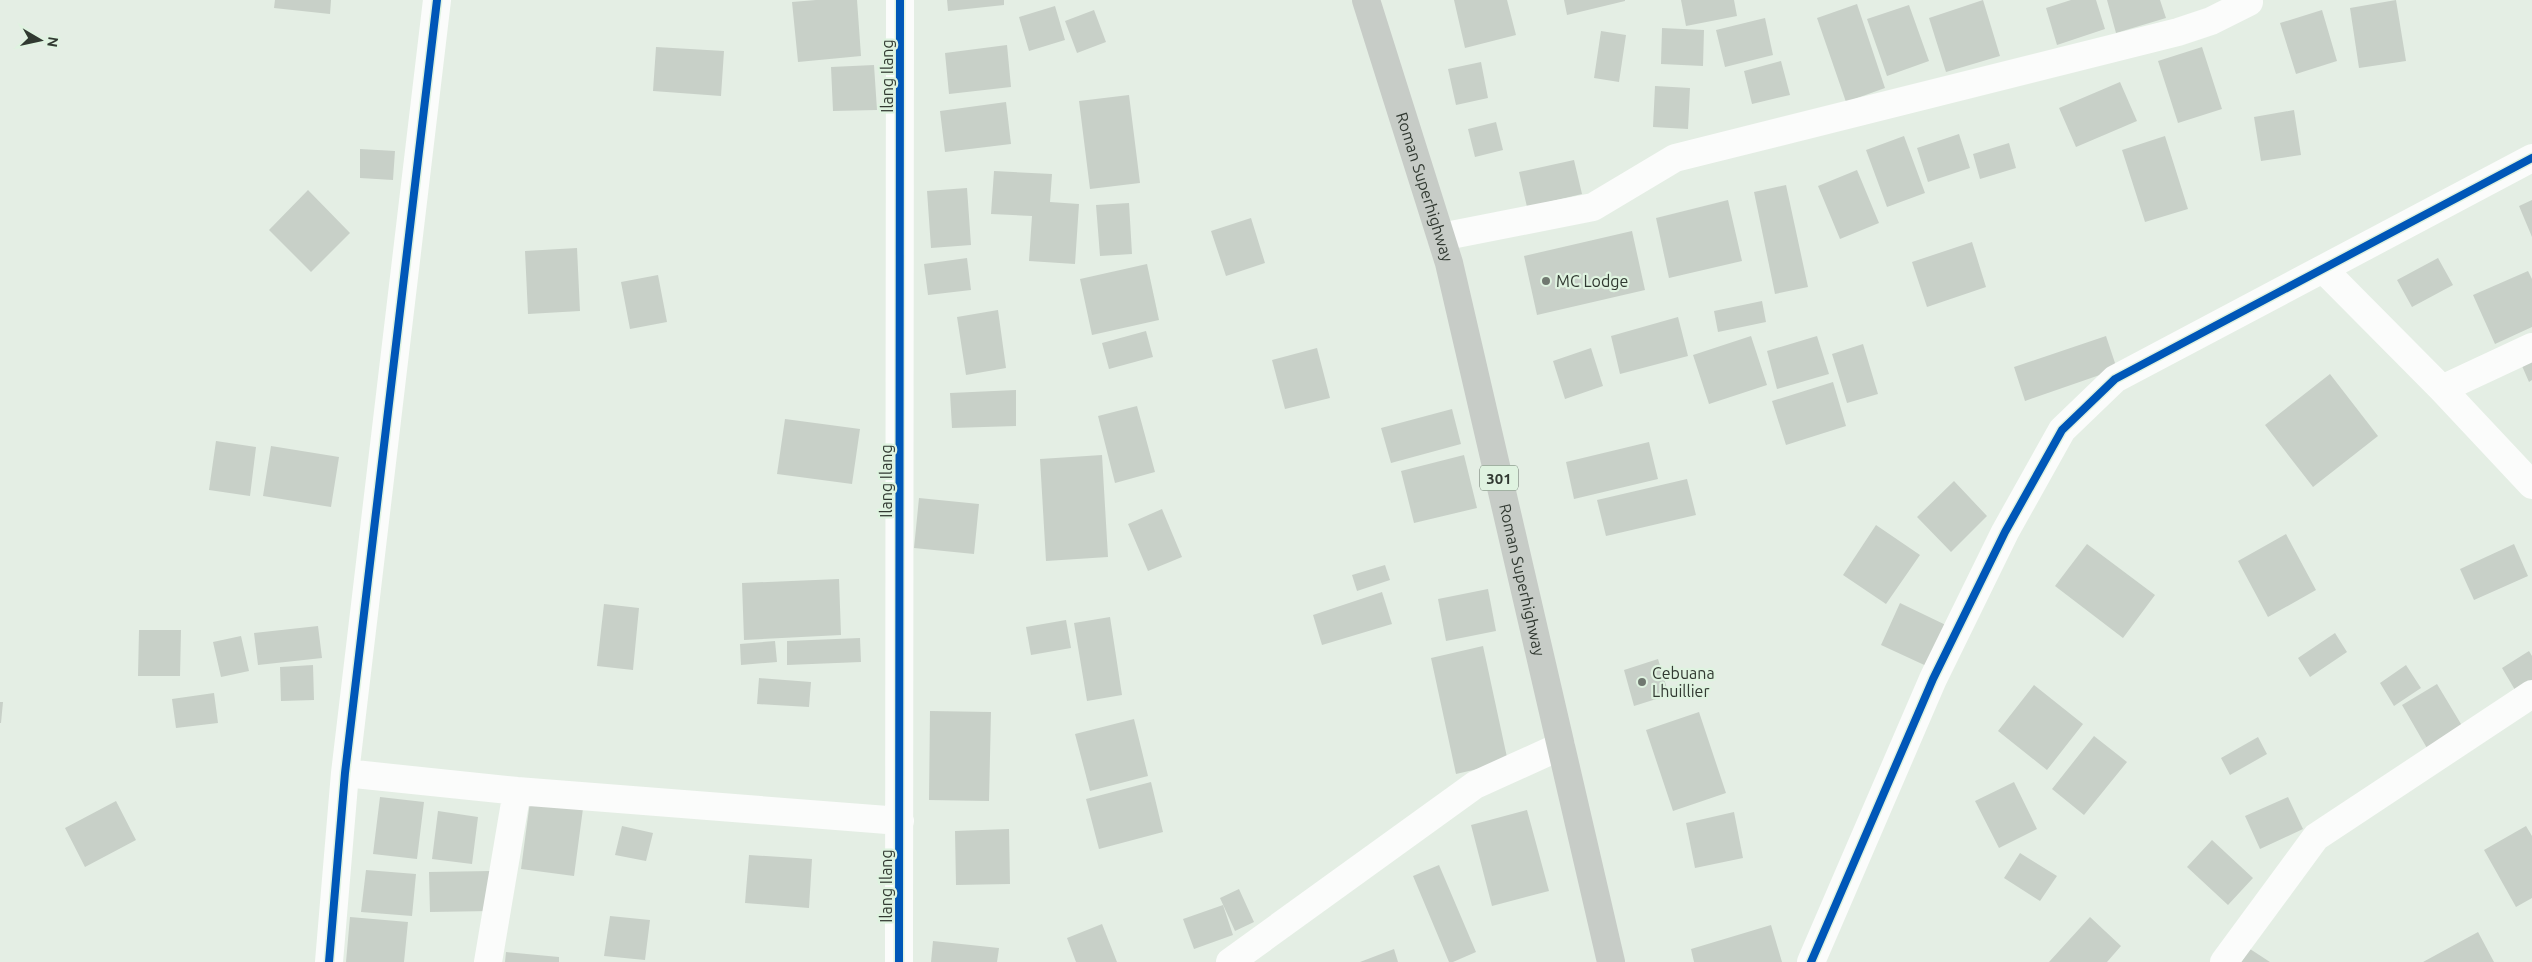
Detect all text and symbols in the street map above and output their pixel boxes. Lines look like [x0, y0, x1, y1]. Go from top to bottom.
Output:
north arrow [15, 15, 65, 65]
text: N [44, 36, 62, 48]
street label: Ilang Ilang [878, 39, 896, 113]
street label: Roman Superhighway [1393, 110, 1457, 264]
place label: MC Lodge [1556, 272, 1628, 290]
marker: MC Lodge [1540, 275, 1552, 287]
street label: Ilang Ilang [877, 444, 895, 518]
road number: 301 [1480, 466, 1518, 490]
street label: Roman Superhighway [1496, 502, 1549, 658]
place label: Cebuana Lhuillier [1652, 664, 1715, 700]
marker: Cebuana Lhuillier [1636, 676, 1648, 688]
street label: Ilang Ilang [877, 849, 895, 923]

